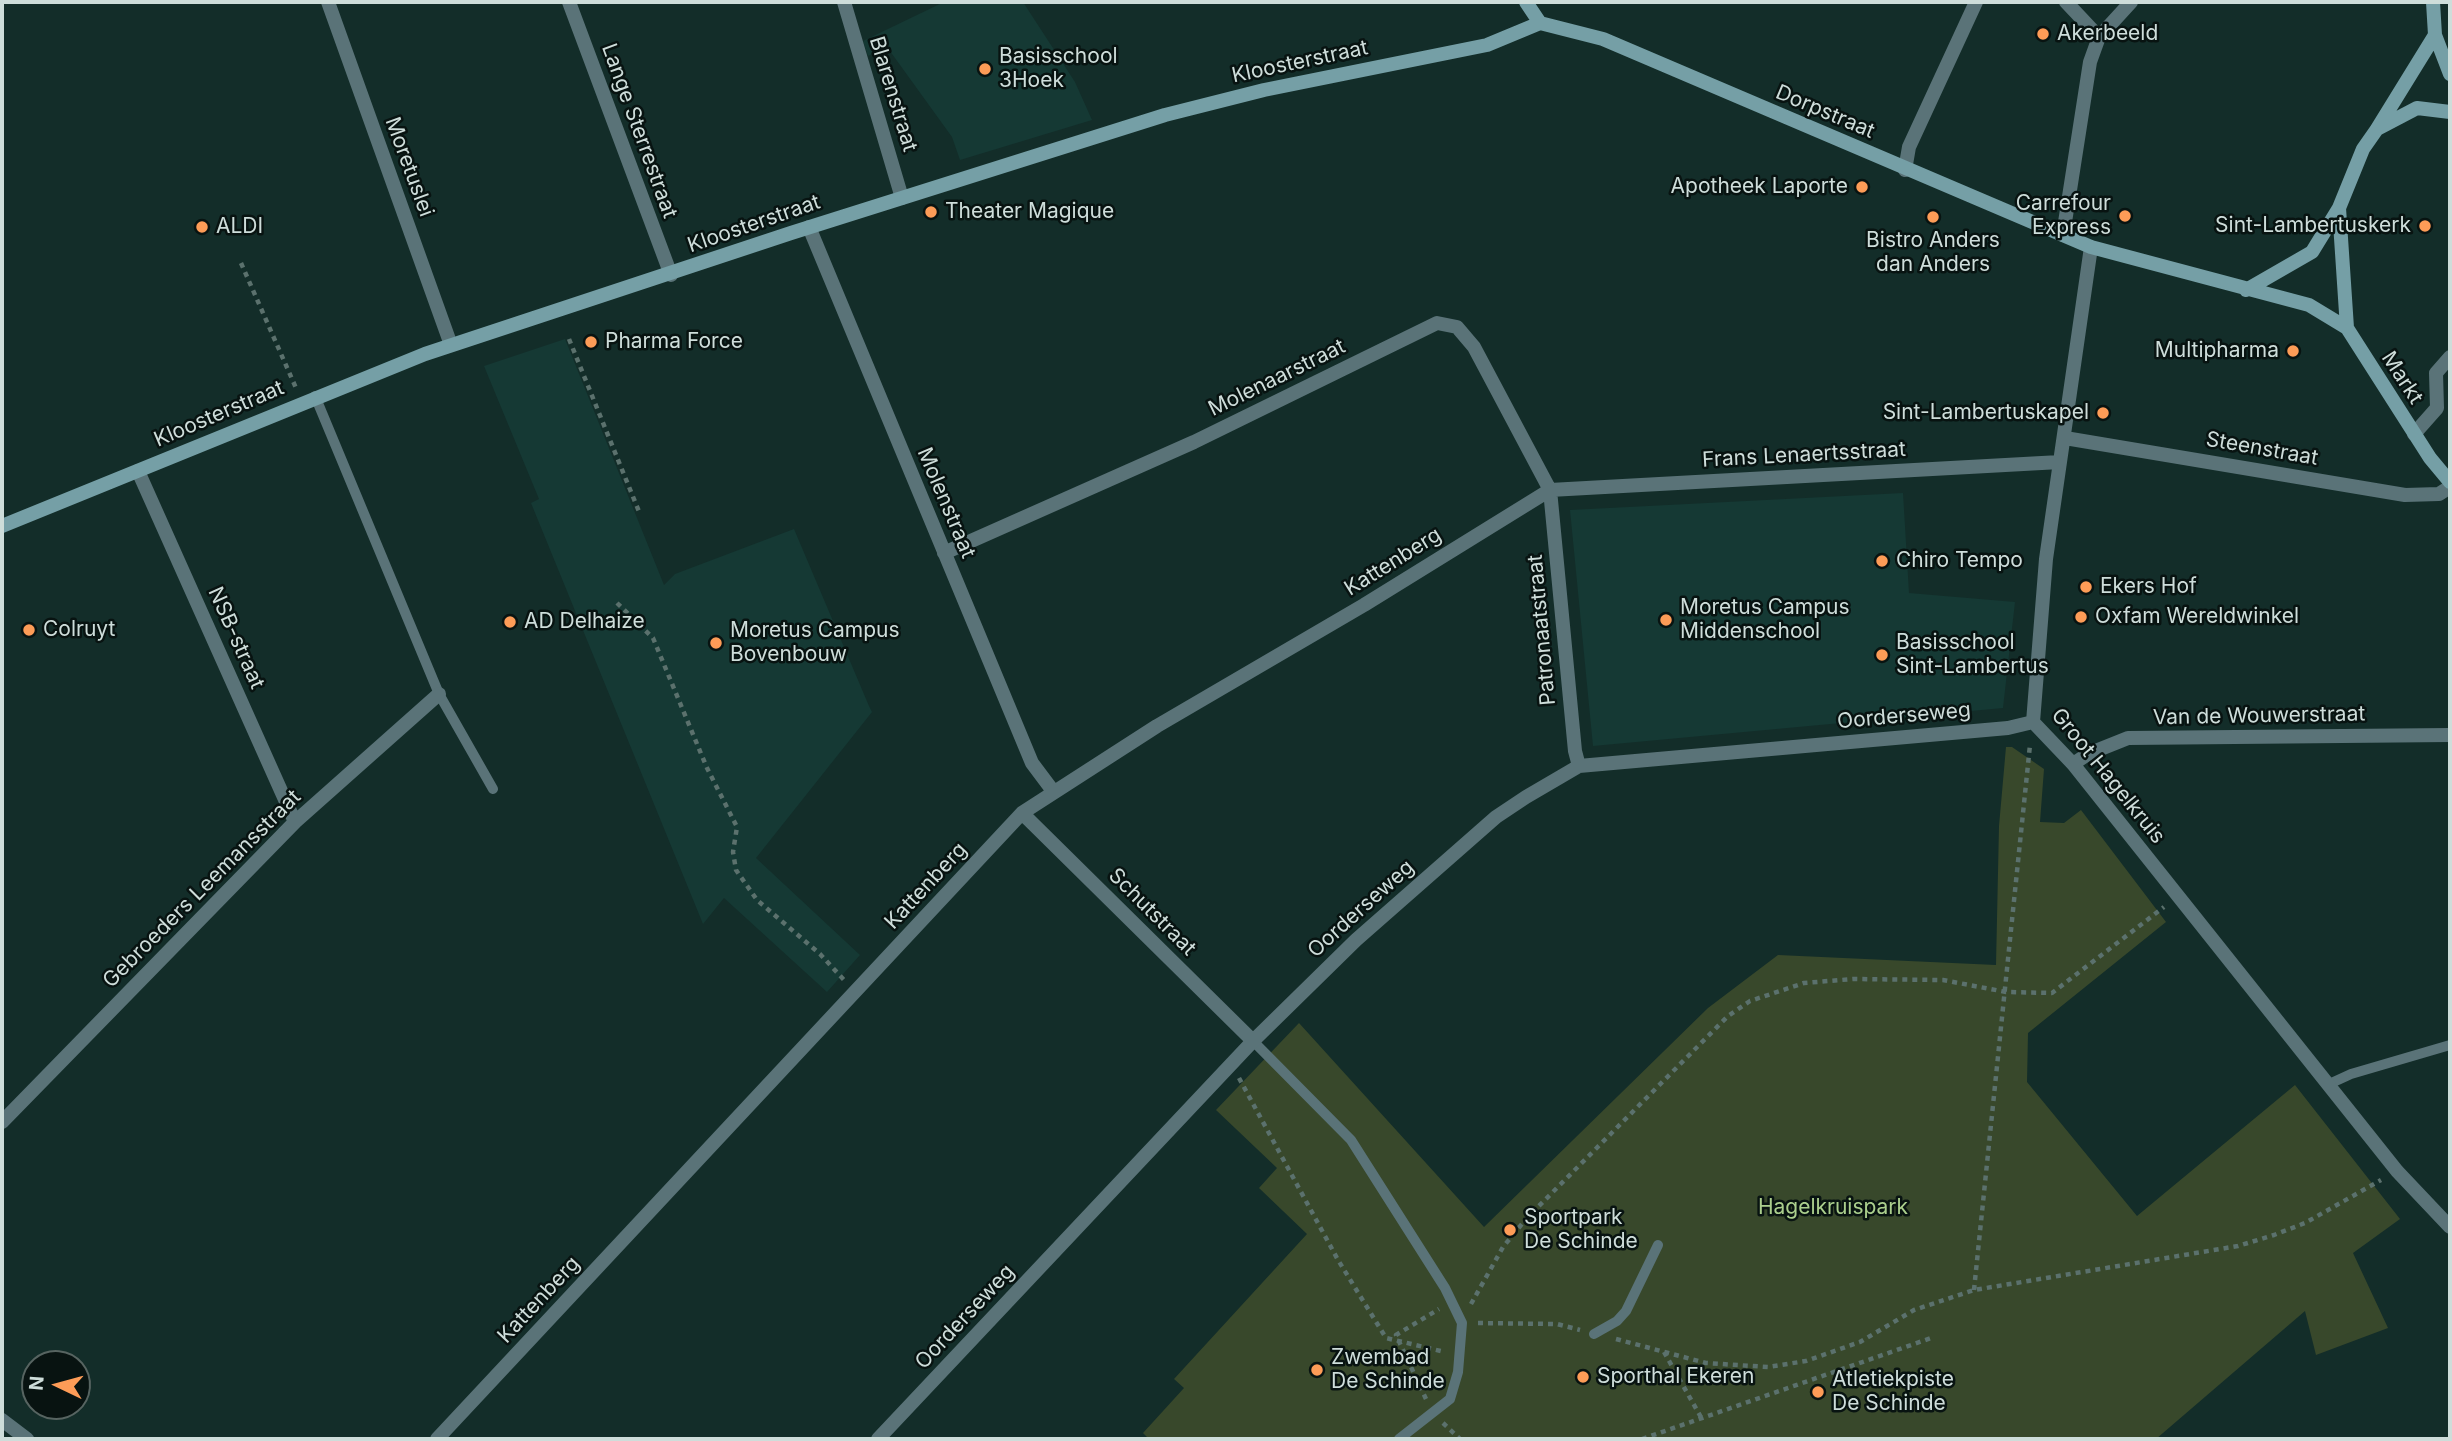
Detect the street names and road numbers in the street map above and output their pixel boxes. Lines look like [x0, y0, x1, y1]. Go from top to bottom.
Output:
street label: Blarenstraat [864, 33, 922, 155]
street label: Kloosterstraat [1230, 35, 1370, 89]
street label: Lange Sterrestraat [596, 40, 682, 222]
street label: Dorpstraat [1772, 80, 1878, 144]
street label: Moretuslei [379, 114, 439, 220]
street label: Kloosterstraat [684, 190, 824, 258]
street label: Molenaarstraat [1204, 334, 1350, 422]
street label: Markt [2376, 347, 2428, 409]
street label: Kloosterstraat [150, 375, 288, 453]
street label: Steenstraat [2204, 427, 2320, 471]
street label: Frans Lenaertsstraat [1702, 437, 1906, 473]
street label: Molenstraat [911, 444, 981, 562]
street label: Kattenberg [1340, 522, 1446, 602]
street label: Patronaatstraat [1523, 554, 1561, 706]
street label: NSB-straat [202, 583, 270, 693]
street label: Oorderseweg [1836, 698, 1972, 734]
street label: Van de Wouwerstraat [2153, 702, 2365, 730]
street label: Groot Hagelkruis [2046, 703, 2170, 849]
street label: Gebroeders Leemansstraat [98, 785, 306, 993]
street label: Kattenberg [880, 838, 972, 934]
street label: Oorderseweg [1303, 855, 1419, 963]
street label: Schutstraat [1103, 863, 1201, 961]
street label: Kattenberg [493, 1252, 585, 1348]
street label: Oorderseweg [910, 1259, 1020, 1375]

